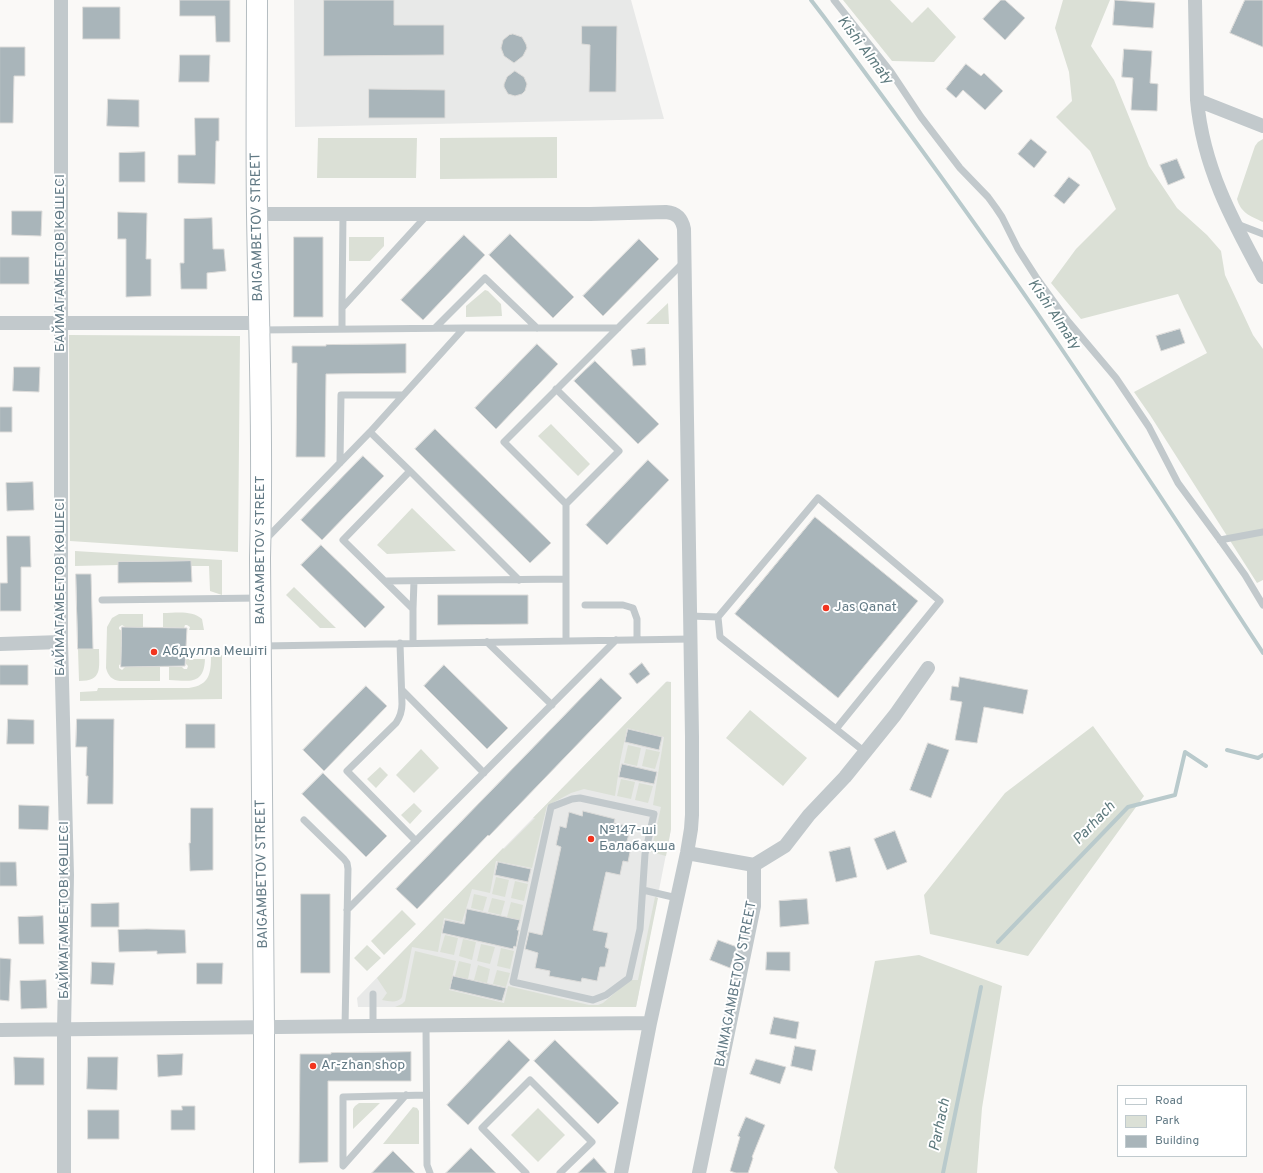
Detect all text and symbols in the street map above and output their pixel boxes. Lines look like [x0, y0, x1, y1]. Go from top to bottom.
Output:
water label: Kіshі Almaty [832, 13, 896, 89]
street label: BAIGAMBETOV STREET [248, 152, 268, 302]
street label: БАЙМАГАМБЕТОВ КӨШЕСІ [53, 174, 69, 352]
water label: Kіshі Almaty [1023, 276, 1083, 354]
street label: BAIGAMBETOV STREET [253, 475, 269, 625]
street label: БАЙМАГАМБЕТОВ КӨШЕСІ [53, 498, 69, 676]
place label: Jas Qanat [834, 600, 897, 616]
marker: Jas Qanat [821, 603, 831, 613]
place label: Абдулла Мешіті [162, 644, 267, 660]
marker: Абдулла Мешіті [149, 647, 159, 657]
street label: BAIGAMBETOV STREET [253, 799, 273, 949]
water label: Parhach [1070, 799, 1120, 849]
street label: БАЙМАГАМБЕТОВ КӨШЕСІ [57, 821, 73, 999]
place label: №147-ші Балабақша [599, 823, 675, 856]
marker: №147-ші Балабақша [586, 834, 596, 844]
street label: BAIMAGAMBETOV STREET [713, 900, 761, 1068]
place label: Ar-zhan shop [321, 1058, 405, 1074]
marker: Ar-zhan shop [308, 1061, 318, 1071]
legend [1117, 1085, 1247, 1157]
text: Road [1155, 1093, 1183, 1109]
water label: Parhach [927, 1097, 955, 1153]
text: Park [1155, 1113, 1180, 1129]
text: Building [1155, 1133, 1199, 1149]

